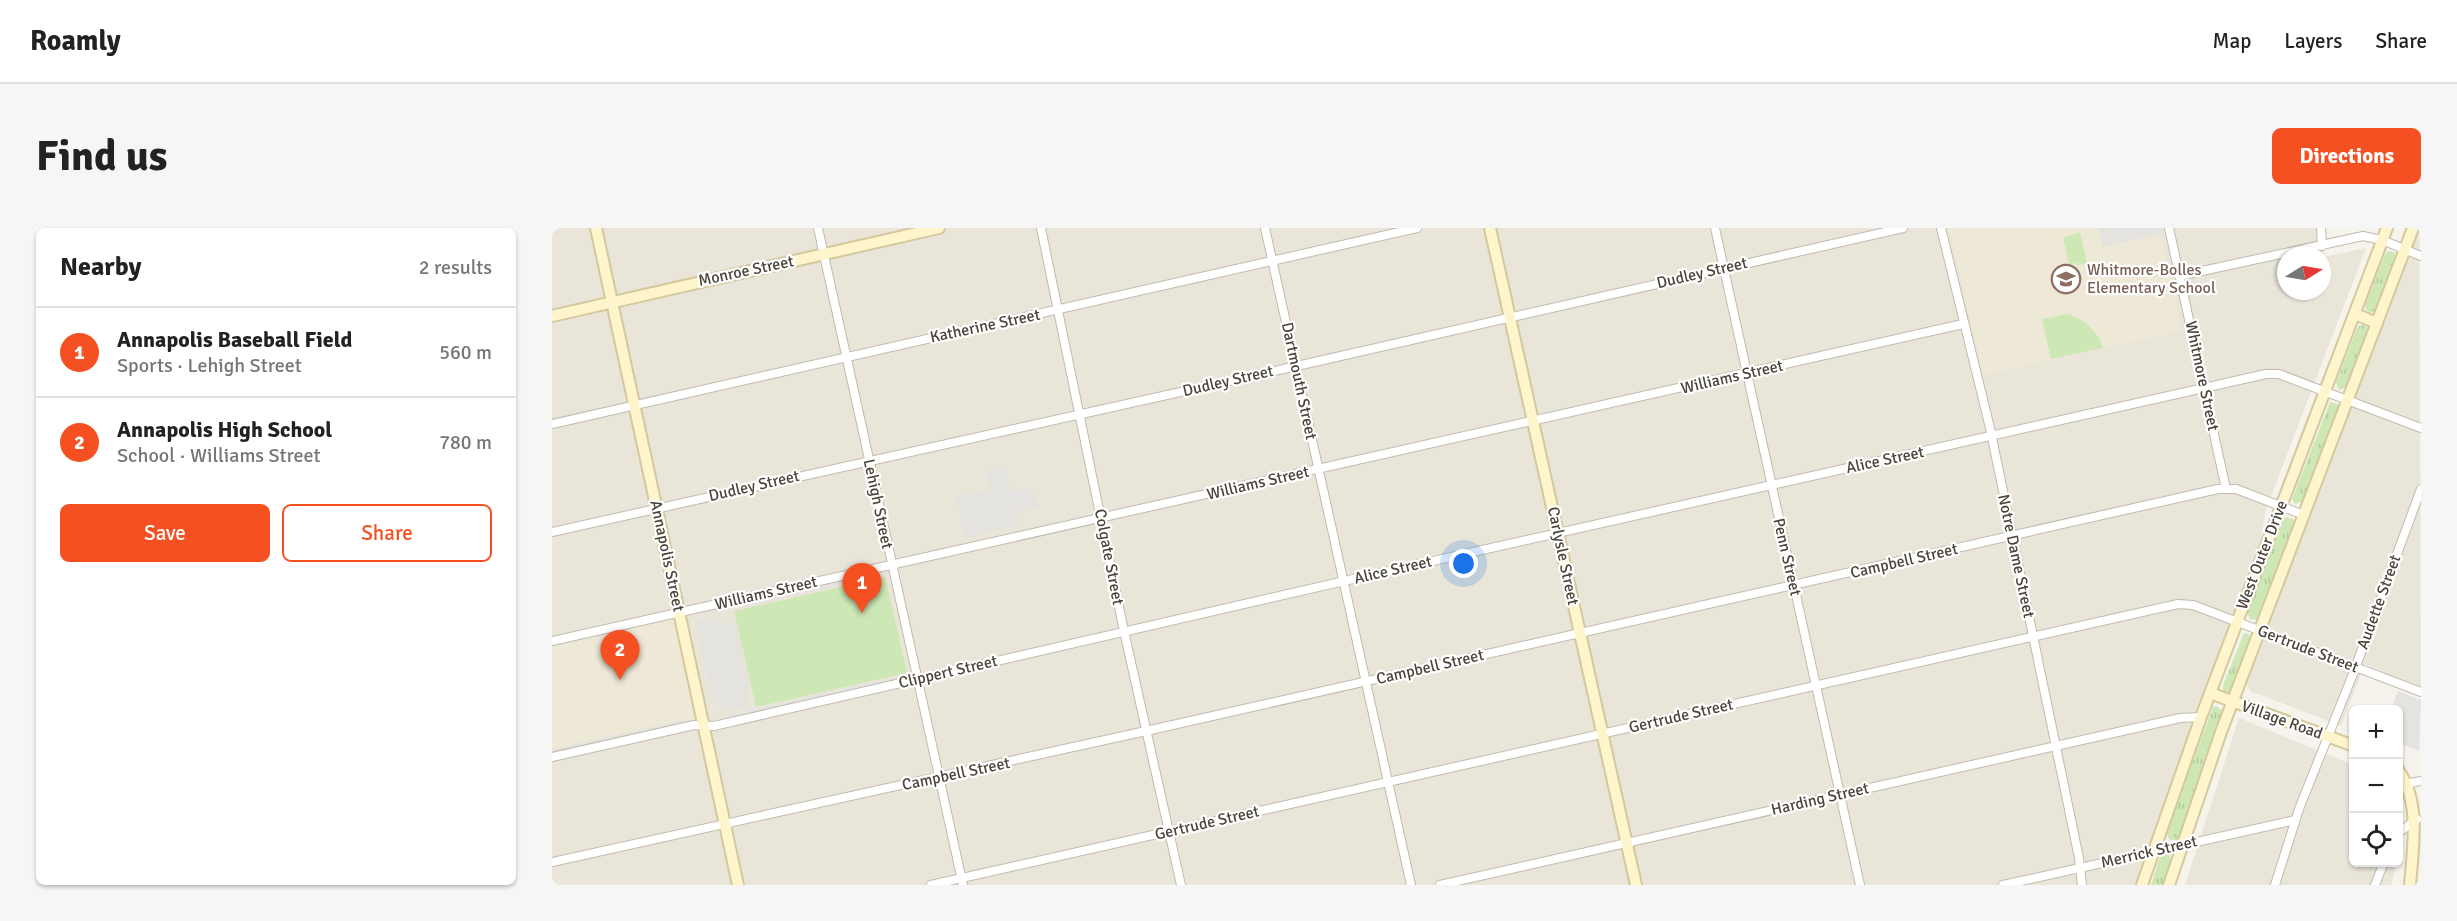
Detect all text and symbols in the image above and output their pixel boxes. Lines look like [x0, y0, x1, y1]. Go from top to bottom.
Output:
text: Roamly [30, 24, 121, 58]
text: Map [2213, 28, 2251, 54]
text: Layers [2284, 28, 2342, 54]
text: Share [2375, 28, 2427, 54]
button: Directions [2272, 128, 2421, 184]
text: Find us [36, 131, 167, 182]
north arrow [2277, 246, 2331, 300]
text: Nearby [60, 251, 141, 283]
street label: Monroe Street [696, 251, 796, 291]
street label: Dudley Street [1655, 253, 1750, 293]
text: 2 results [419, 255, 492, 280]
place label: Whitmore-Bolles Elementary School [2087, 260, 2216, 298]
school or university icon: Whitmore-Bolles Elementary School [2050, 263, 2082, 295]
street label: Katherine Street [928, 304, 1042, 347]
street label: Whitmore Street [2181, 319, 2224, 433]
street label: Dartmouth Street [1277, 320, 1321, 442]
text: Annapolis Baseball Field [117, 326, 352, 353]
text: 1 [74, 340, 85, 365]
text: 560 m [439, 340, 492, 365]
text: Sports · Lehigh Street [117, 353, 302, 378]
street label: Williams Street [1679, 355, 1786, 398]
street label: Dudley Street [1181, 361, 1276, 401]
text: Annapolis High School [117, 416, 332, 443]
text: 2 [74, 430, 85, 455]
text: 780 m [439, 430, 492, 455]
street label: Alice Street [1844, 442, 1926, 478]
text: School · Williams Street [117, 443, 321, 468]
street label: Lehigh Street [859, 457, 897, 551]
street label: Williams Street [1205, 461, 1312, 504]
street label: Dudley Street [707, 466, 802, 506]
street label: Notre Dame Street [1993, 492, 2039, 620]
street label: Annapolis Street [645, 498, 689, 614]
street label: West Outer Drive [2232, 498, 2292, 612]
button: Save [60, 504, 270, 562]
button: Share [282, 504, 492, 562]
street label: Carlysle Street [1543, 505, 1583, 608]
street label: Colgate Street [1090, 507, 1128, 607]
street label: Penn Street [1768, 516, 1806, 598]
street label: Campbell Street [1848, 539, 1960, 583]
your location [1449, 549, 1478, 578]
street label: Alice Street [1352, 551, 1434, 589]
street label: Audette Street [2353, 552, 2405, 652]
pin: 1 [842, 564, 882, 613]
street label: Williams Street [713, 571, 820, 614]
street label: Gertrude Street [2255, 621, 2362, 678]
pin: 2 [600, 630, 640, 680]
street label: Campbell Street [1374, 645, 1486, 689]
street label: Clippert Street [897, 651, 1000, 693]
street label: Gertrude Street [1627, 694, 1735, 738]
street label: Village Road [2239, 696, 2325, 744]
map controls [2349, 705, 2403, 867]
button: + [2349, 705, 2403, 759]
street label: Campbell Street [900, 753, 1012, 795]
button: − [2349, 759, 2403, 813]
street label: Harding Street [1769, 778, 1871, 820]
street label: Gertrude Street [1153, 801, 1261, 845]
button: locate [2349, 813, 2403, 867]
street label: Merrick Street [2099, 831, 2199, 873]

